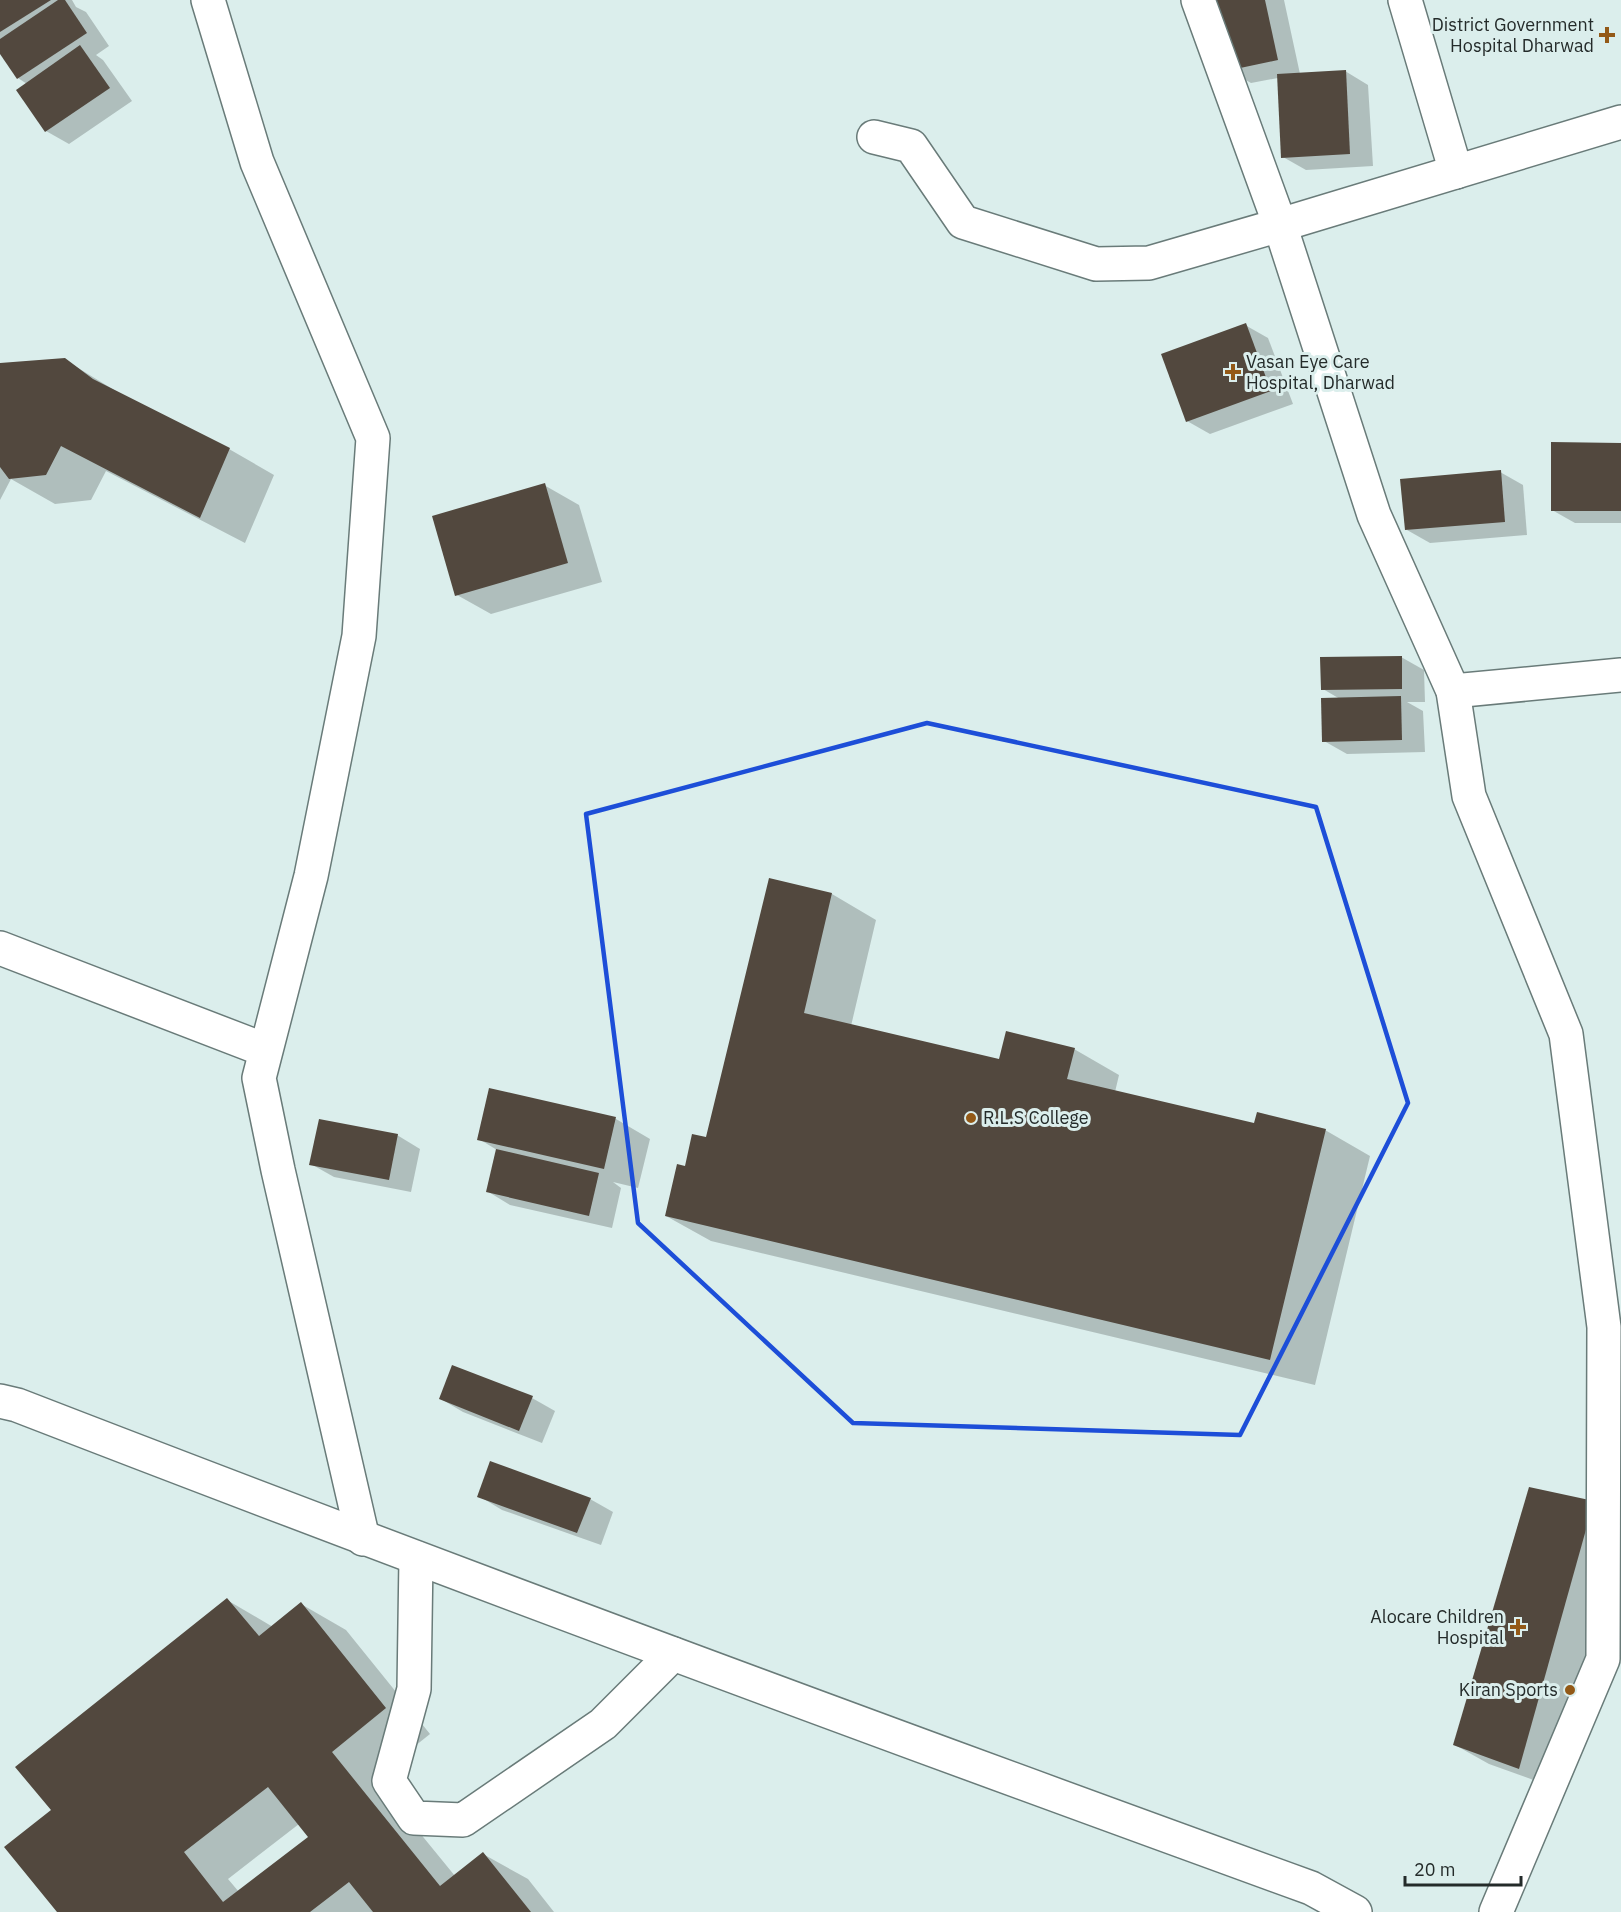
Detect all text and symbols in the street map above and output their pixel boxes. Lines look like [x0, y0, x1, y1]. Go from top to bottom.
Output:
place label: District Government Hospital Dharwad [1432, 13, 1594, 57]
marker: District Government Hospital Dharwad [1598, 26, 1616, 44]
place label: Vasan Eye Care Hospital, Dharwad [1246, 350, 1395, 394]
marker: Vasan Eye Care Hospital, Dharwad [1224, 363, 1242, 381]
place label: R.L.S College [983, 1106, 1089, 1129]
marker: R.L.S College [964, 1111, 978, 1125]
place label: Alocare Children Hospital [1370, 1605, 1504, 1649]
marker: Alocare Children Hospital [1509, 1618, 1527, 1636]
place label: Kiran Sports [1459, 1678, 1558, 1701]
marker: Kiran Sports [1563, 1683, 1577, 1697]
scale bar [1405, 1849, 1520, 1887]
text: 20 m [1414, 1858, 1456, 1881]

